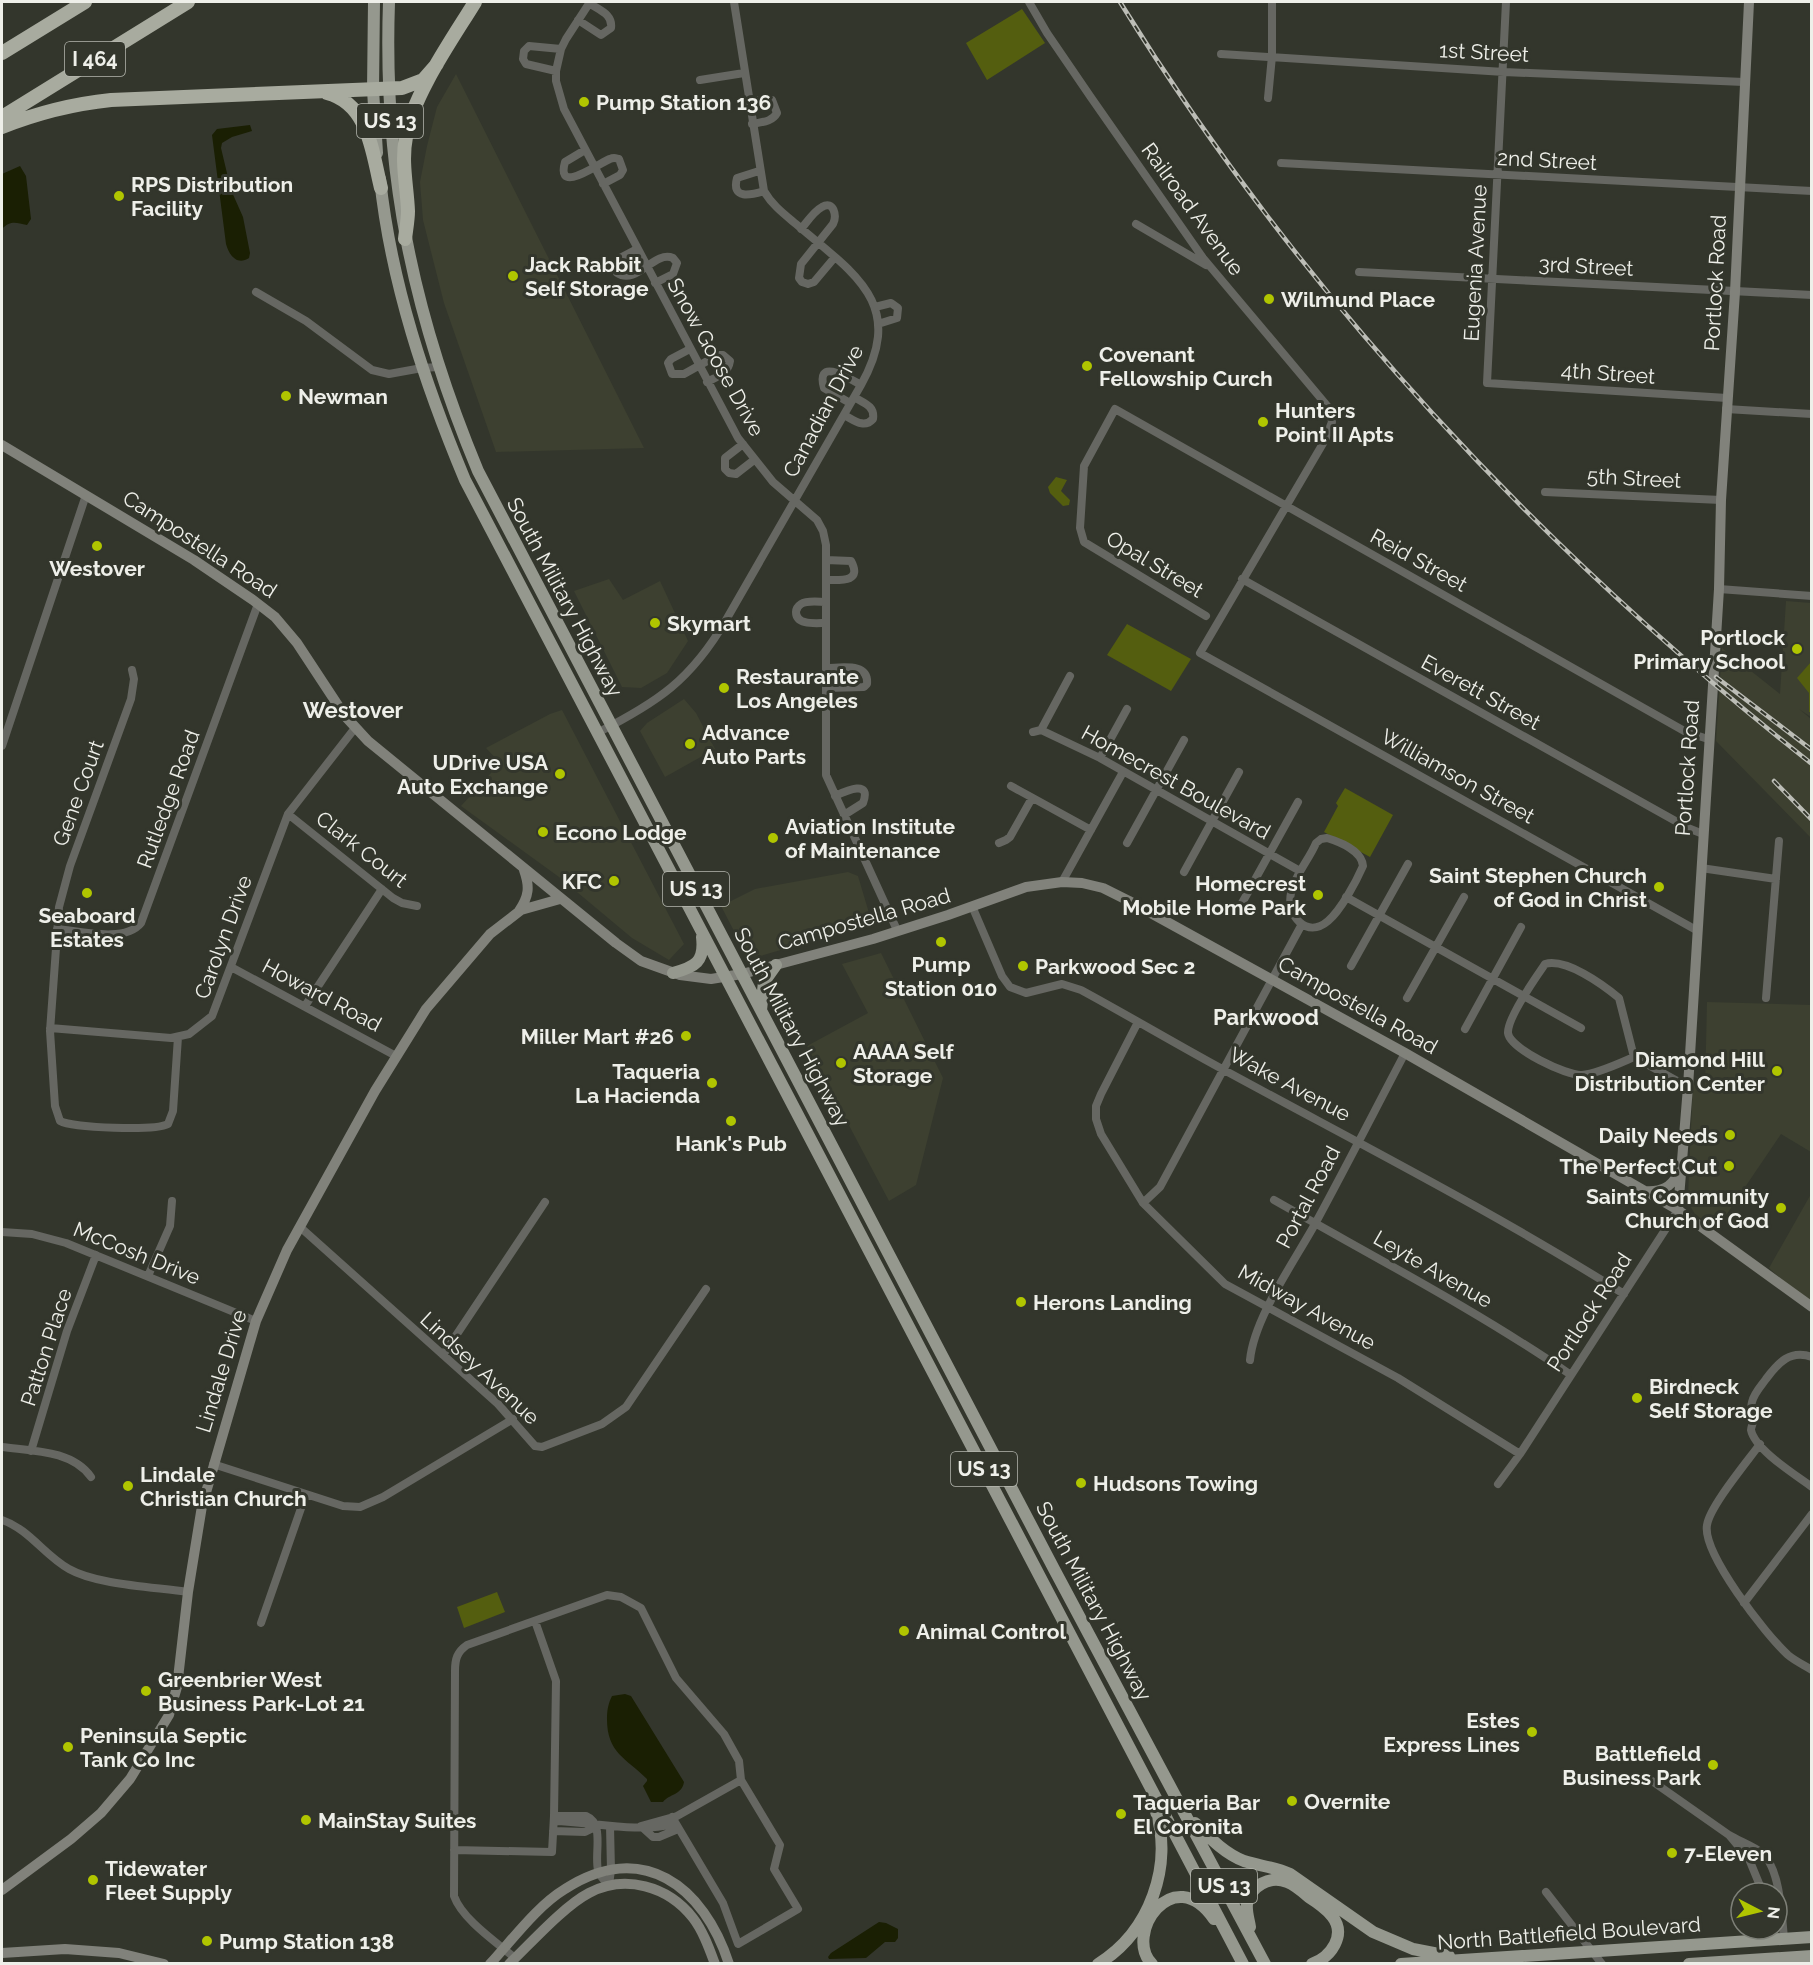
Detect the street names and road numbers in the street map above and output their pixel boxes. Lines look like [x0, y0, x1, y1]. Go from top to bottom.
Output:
street label: 1st Street [1439, 37, 1529, 67]
road number: I 464 [65, 42, 125, 76]
road number: US 13 [357, 104, 423, 138]
street label: Railroad Avenue [1137, 138, 1249, 280]
street label: 2nd Street [1497, 145, 1597, 175]
street label: Eugenia Avenue [1458, 184, 1492, 342]
street label: Portlock Road [1699, 214, 1731, 352]
street label: 3rd Street [1538, 251, 1634, 281]
street label: Snow Goose Drive [662, 274, 770, 440]
street label: Canadian Drive [778, 341, 868, 481]
street label: 4th Street [1560, 357, 1656, 389]
street label: 5th Street [1586, 463, 1682, 493]
street label: Campostella Road [118, 485, 282, 603]
street label: South Military Highway [502, 493, 628, 701]
street label: Reid Street [1366, 523, 1472, 597]
street label: Opal Street [1102, 525, 1208, 603]
street label: Everett Street [1417, 649, 1545, 735]
street label: Portlock Road [1670, 699, 1704, 837]
street label: Homecrest Boulevard [1077, 720, 1275, 844]
street label: Williamson Street [1377, 723, 1539, 829]
street label: Rutledge Road [131, 727, 205, 871]
street label: Gene Court [47, 737, 109, 849]
street label: Clark Court [311, 806, 413, 892]
street label: Carolyn Drive [189, 872, 257, 1002]
road number: US 13 [663, 872, 729, 906]
street label: Campostella Road [775, 882, 953, 956]
street label: South Military Highway [729, 923, 855, 1131]
street label: Campostella Road [1274, 951, 1442, 1059]
street label: Howard Road [258, 953, 386, 1037]
street label: Wake Avenue [1225, 1042, 1355, 1126]
street label: Portal Road [1271, 1142, 1345, 1252]
street label: McCosh Drive [70, 1216, 204, 1290]
street label: Leyte Avenue [1369, 1225, 1497, 1313]
street label: Portlock Road [1541, 1248, 1637, 1376]
street label: Midway Avenue [1234, 1259, 1380, 1355]
street label: Patton Place [15, 1285, 77, 1409]
street label: Lindale Drive [190, 1307, 252, 1435]
street label: Lindsey Avenue [415, 1307, 545, 1429]
road number: US 13 [951, 1452, 1017, 1486]
street label: South Military Highway [1031, 1497, 1157, 1705]
road number: US 13 [1191, 1869, 1257, 1903]
street label: North Battlefield Boulevard [1436, 1911, 1702, 1955]

